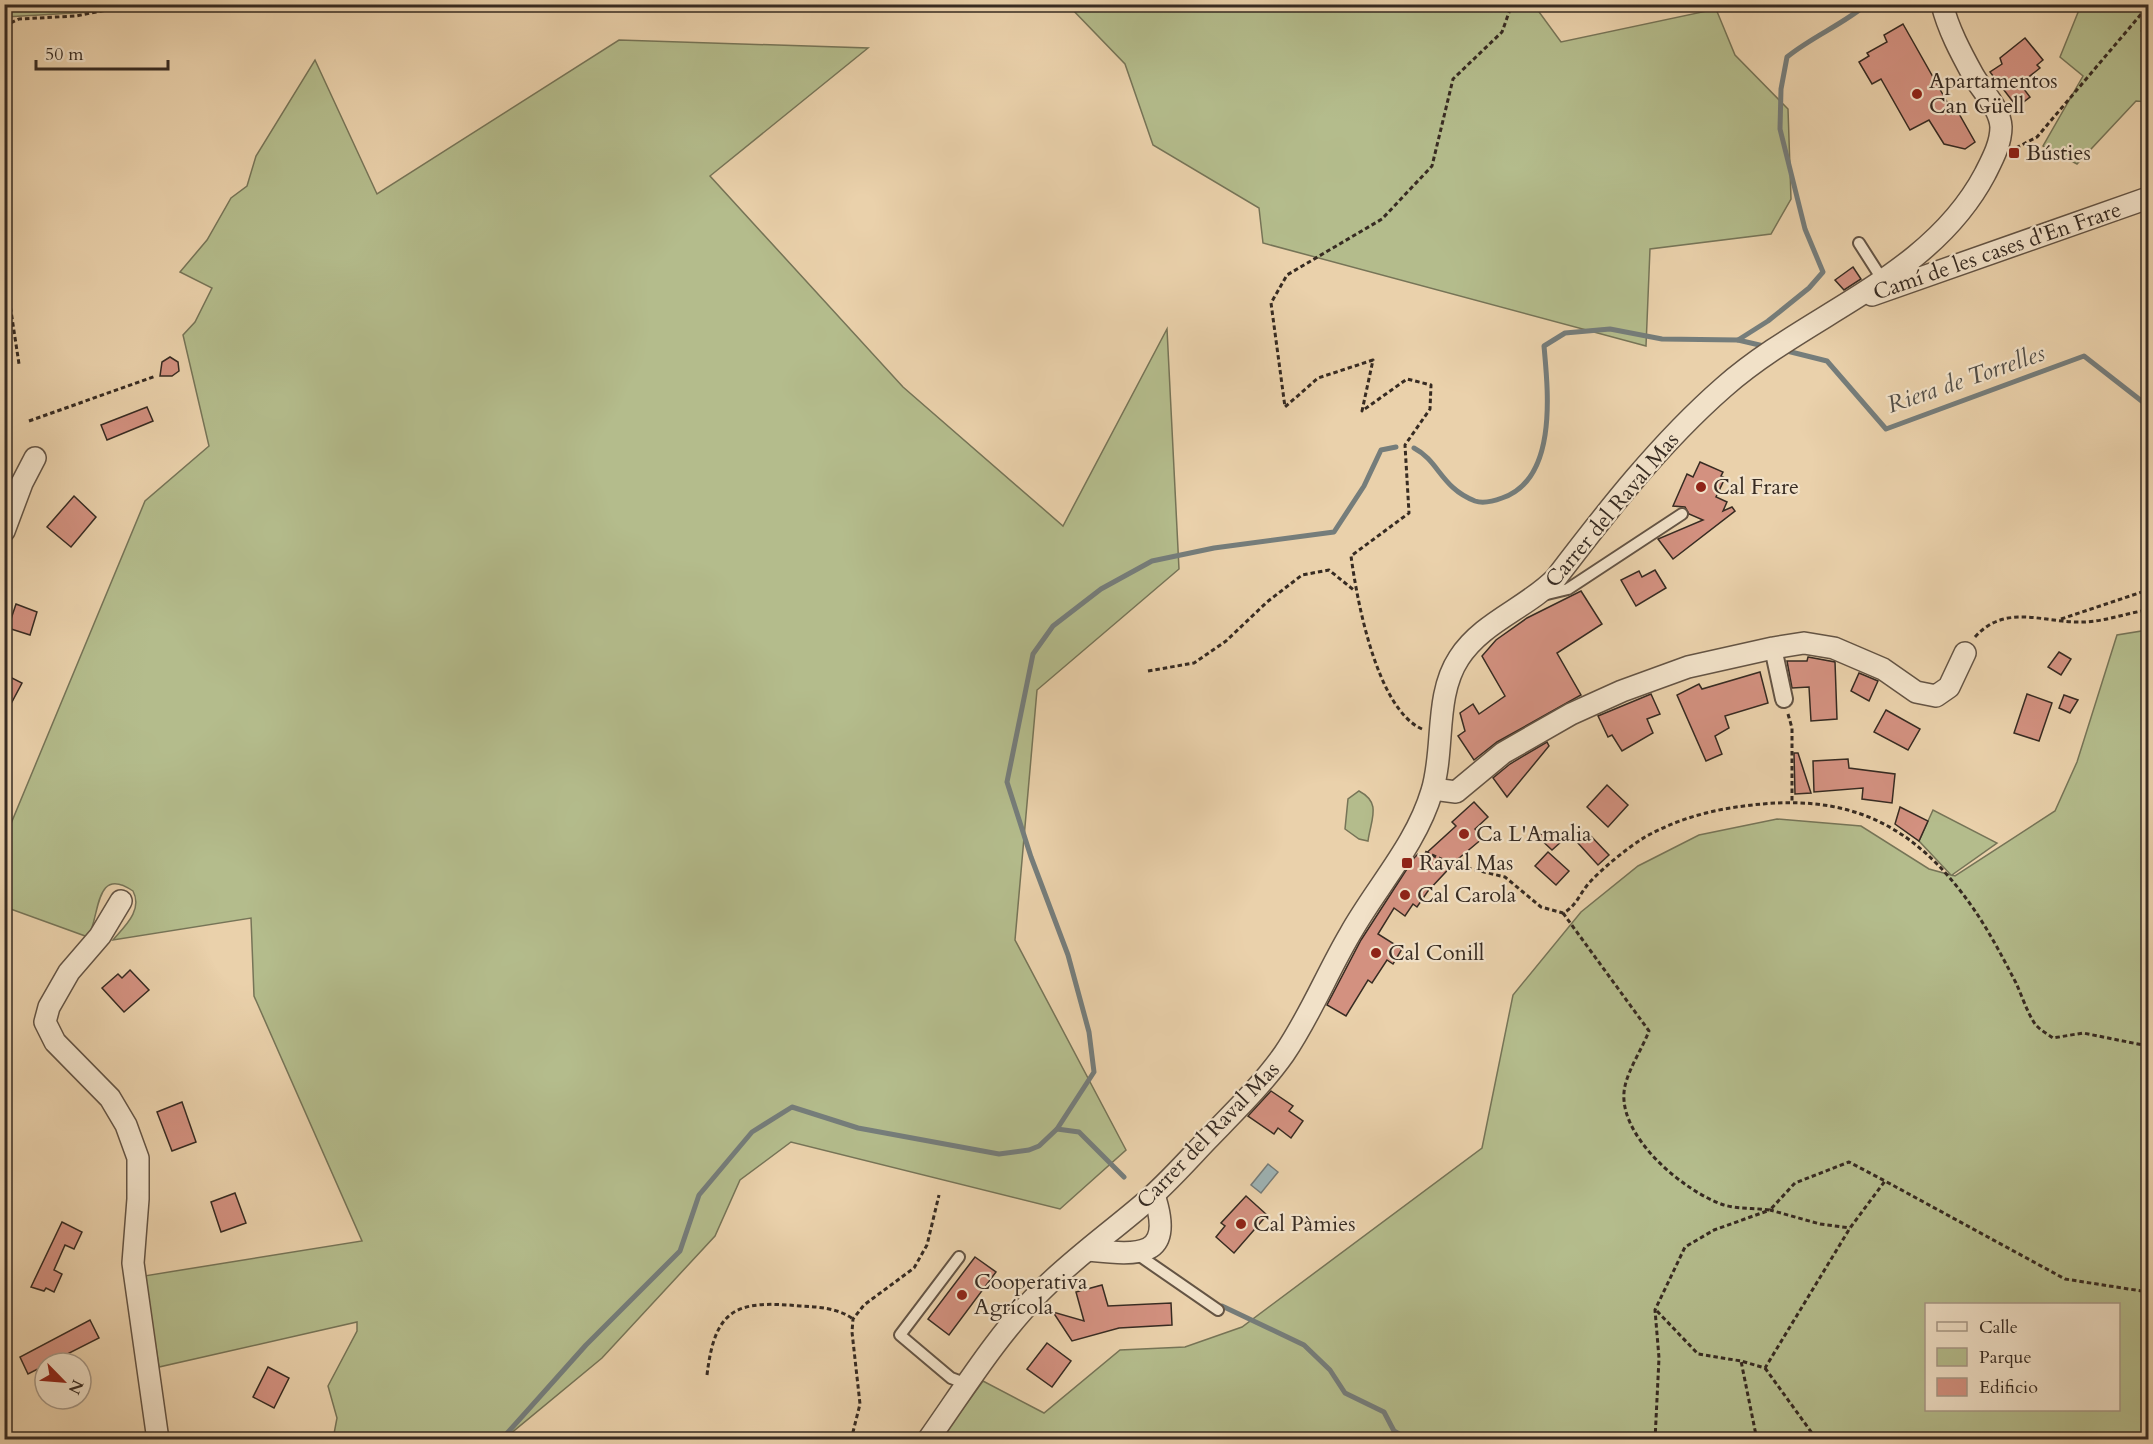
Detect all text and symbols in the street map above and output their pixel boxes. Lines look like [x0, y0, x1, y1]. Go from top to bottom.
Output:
scale bar [36, 33, 168, 71]
text: 50 m [45, 42, 84, 67]
place label: Apartamentos Can Güell [1929, 66, 2058, 121]
marker: Apartamentos Can Güell [1910, 87, 1924, 101]
place label: Bústies [2026, 138, 2091, 168]
marker: Bústies [2007, 146, 2021, 160]
street label: Camí de les cases d'En Frare [1869, 194, 2125, 308]
water label: Riera de Torrelles [1883, 337, 2049, 421]
street label: Carrer del Raval Mas [1538, 426, 1686, 594]
place label: Cal Frare [1713, 472, 1799, 502]
marker: Cal Frare [1694, 480, 1708, 494]
place label: Ca L'Amalia [1476, 819, 1592, 849]
marker: Ca L'Amalia [1457, 827, 1471, 841]
place label: Raval Mas [1419, 848, 1513, 878]
marker: Raval Mas [1400, 856, 1414, 870]
place label: Cal Carola [1417, 880, 1517, 910]
marker: Cal Carola [1398, 888, 1412, 902]
place label: Cal Conill [1388, 938, 1485, 968]
marker: Cal Conill [1369, 946, 1383, 960]
street label: Carrer del Raval Mas [1130, 1055, 1286, 1215]
place label: Cal Pàmies [1253, 1209, 1356, 1239]
marker: Cal Pàmies [1234, 1217, 1248, 1231]
place label: Cooperativa Agrícola [974, 1267, 1088, 1322]
marker: Cooperativa Agrícola [955, 1288, 969, 1302]
legend [1925, 1303, 2120, 1411]
text: Calle [1979, 1315, 2018, 1340]
text: Parque [1979, 1345, 2032, 1370]
north arrow [33, 1351, 93, 1411]
text: Edificio [1979, 1375, 2038, 1400]
text: N [63, 1376, 89, 1398]

